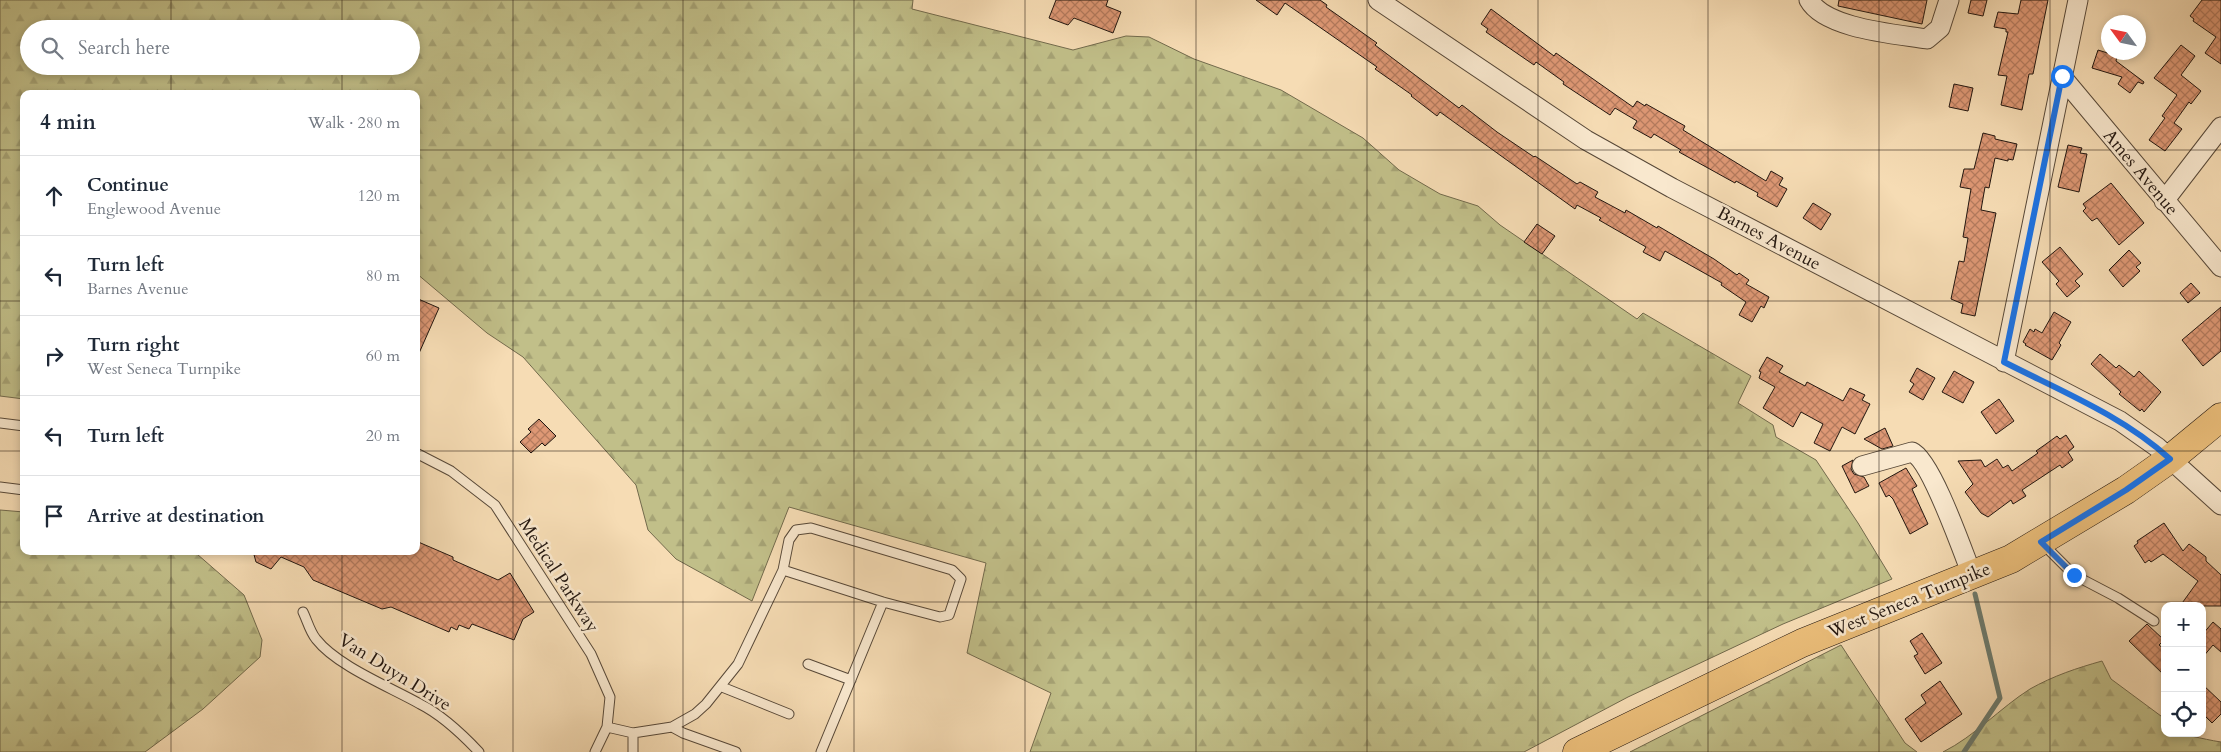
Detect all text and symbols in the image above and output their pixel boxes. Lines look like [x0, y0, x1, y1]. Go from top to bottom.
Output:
north arrow [2101, 15, 2146, 60]
search box [20, 20, 420, 75]
icon: search [38, 34, 66, 62]
text: Search here [78, 35, 170, 61]
route start [2051, 65, 2074, 88]
text: 4 min [40, 108, 96, 137]
text: Walk · 280 m [308, 112, 400, 134]
street label: Ames Avenue [2097, 124, 2184, 221]
text: Continue [87, 172, 169, 198]
icon: ahead [40, 182, 68, 210]
text: 120 m [358, 185, 400, 207]
text: Englewood Avenue [87, 198, 221, 220]
street label: Barnes Avenue [1712, 201, 1825, 276]
text: Turn left [87, 252, 164, 278]
icon: left [40, 262, 68, 290]
text: 80 m [366, 265, 400, 287]
text: Barnes Avenue [87, 278, 189, 300]
text: Turn right [87, 332, 179, 358]
icon: right [40, 342, 68, 370]
text: 60 m [366, 345, 400, 367]
text: West Seneca Turnpike [87, 358, 241, 380]
icon: left [40, 422, 68, 450]
text: Turn left [87, 423, 164, 449]
text: 20 m [366, 425, 400, 447]
icon: arrive [40, 502, 68, 530]
text: Arrive at destination [87, 503, 264, 529]
street label: Medical Parkway [512, 513, 605, 638]
street label: West Seneca Turnpike [1823, 556, 1994, 645]
route end [2063, 564, 2086, 587]
map controls [2161, 602, 2206, 737]
button: + [2161, 602, 2206, 647]
street label: Van Duyn Drive [334, 628, 456, 717]
button: − [2161, 647, 2206, 692]
button: locate [2161, 692, 2206, 737]

